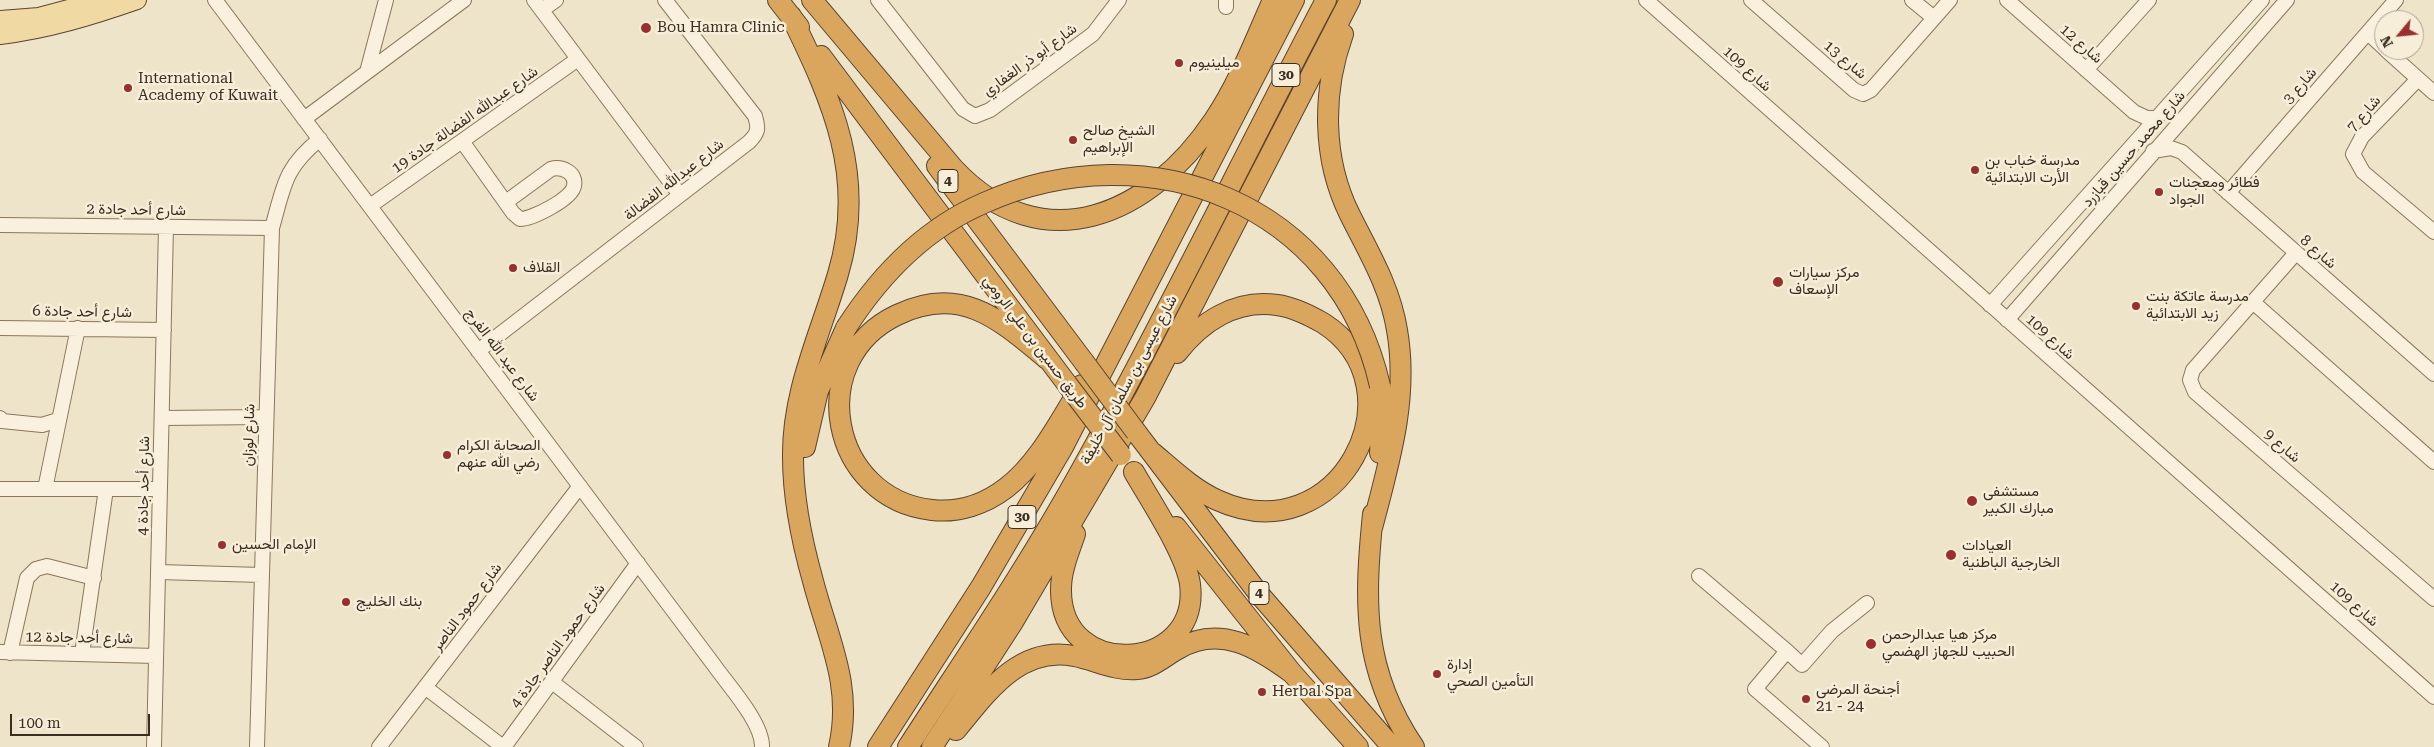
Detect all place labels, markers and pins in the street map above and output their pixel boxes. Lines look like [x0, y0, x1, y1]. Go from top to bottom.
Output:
place label: Bou Hamra Clinic [657, 19, 785, 37]
marker: Bou Hamra Clinic [639, 21, 653, 35]
place label: ميلينيوم [1189, 54, 1240, 72]
marker: ميلينيوم [1173, 57, 1185, 69]
place label: International Academy of Kuwait [138, 70, 278, 105]
marker: International Academy of Kuwait [122, 82, 134, 94]
place label: الشيخ صالح الإبراهيم [1083, 122, 1155, 157]
marker: الشيخ صالح الإبراهيم [1067, 134, 1079, 146]
place label: مدرسة خباب بن الأرت الابتدائية [1985, 152, 2080, 187]
marker: مدرسة خباب بن الأرت الابتدائية [1969, 164, 1981, 176]
place label: فطائر ومعجنات الجواد [2169, 174, 2260, 209]
marker: فطائر ومعجنات الجواد [2153, 186, 2165, 198]
place label: القلاف [523, 259, 560, 277]
marker: القلاف [507, 262, 519, 274]
place label: مركز سيارات الإسعاف [1789, 264, 1860, 299]
marker: مركز سيارات الإسعاف [1771, 275, 1785, 289]
place label: مدرسة عاتكة بنت زيد الابتدائية [2146, 288, 2249, 323]
marker: مدرسة عاتكة بنت زيد الابتدائية [2130, 300, 2142, 312]
place label: الصحابة الكرام رضي الله عنهم [457, 437, 540, 472]
marker: الصحابة الكرام رضي الله عنهم [441, 449, 453, 461]
place label: مستشفى مبارك الكبير [1983, 483, 2054, 518]
marker: مستشفى مبارك الكبير [1965, 494, 1979, 508]
place label: الإمام الحسين [232, 536, 316, 554]
place label: العيادات الخارجية الباطنية [1962, 537, 2060, 572]
marker: الإمام الحسين [216, 539, 228, 551]
marker: العيادات الخارجية الباطنية [1944, 548, 1958, 562]
place label: بنك الخليج [356, 593, 422, 611]
marker: بنك الخليج [340, 596, 352, 608]
place label: مركز هيا عبدالرحمن الحبيب للجهاز الهضمي [1882, 626, 2015, 661]
marker: مركز هيا عبدالرحمن الحبيب للجهاز الهضمي [1864, 637, 1878, 651]
place label: إدارة التأمين الصحي [1447, 656, 1534, 691]
marker: إدارة التأمين الصحي [1431, 668, 1443, 680]
place label: أجنحة المرضى 21 - 24 [1816, 681, 1900, 716]
place label: Herbal Spa [1272, 683, 1352, 701]
marker: Herbal Spa [1256, 686, 1268, 698]
marker: أجنحة المرضى 21 - 24 [1800, 693, 1812, 705]

